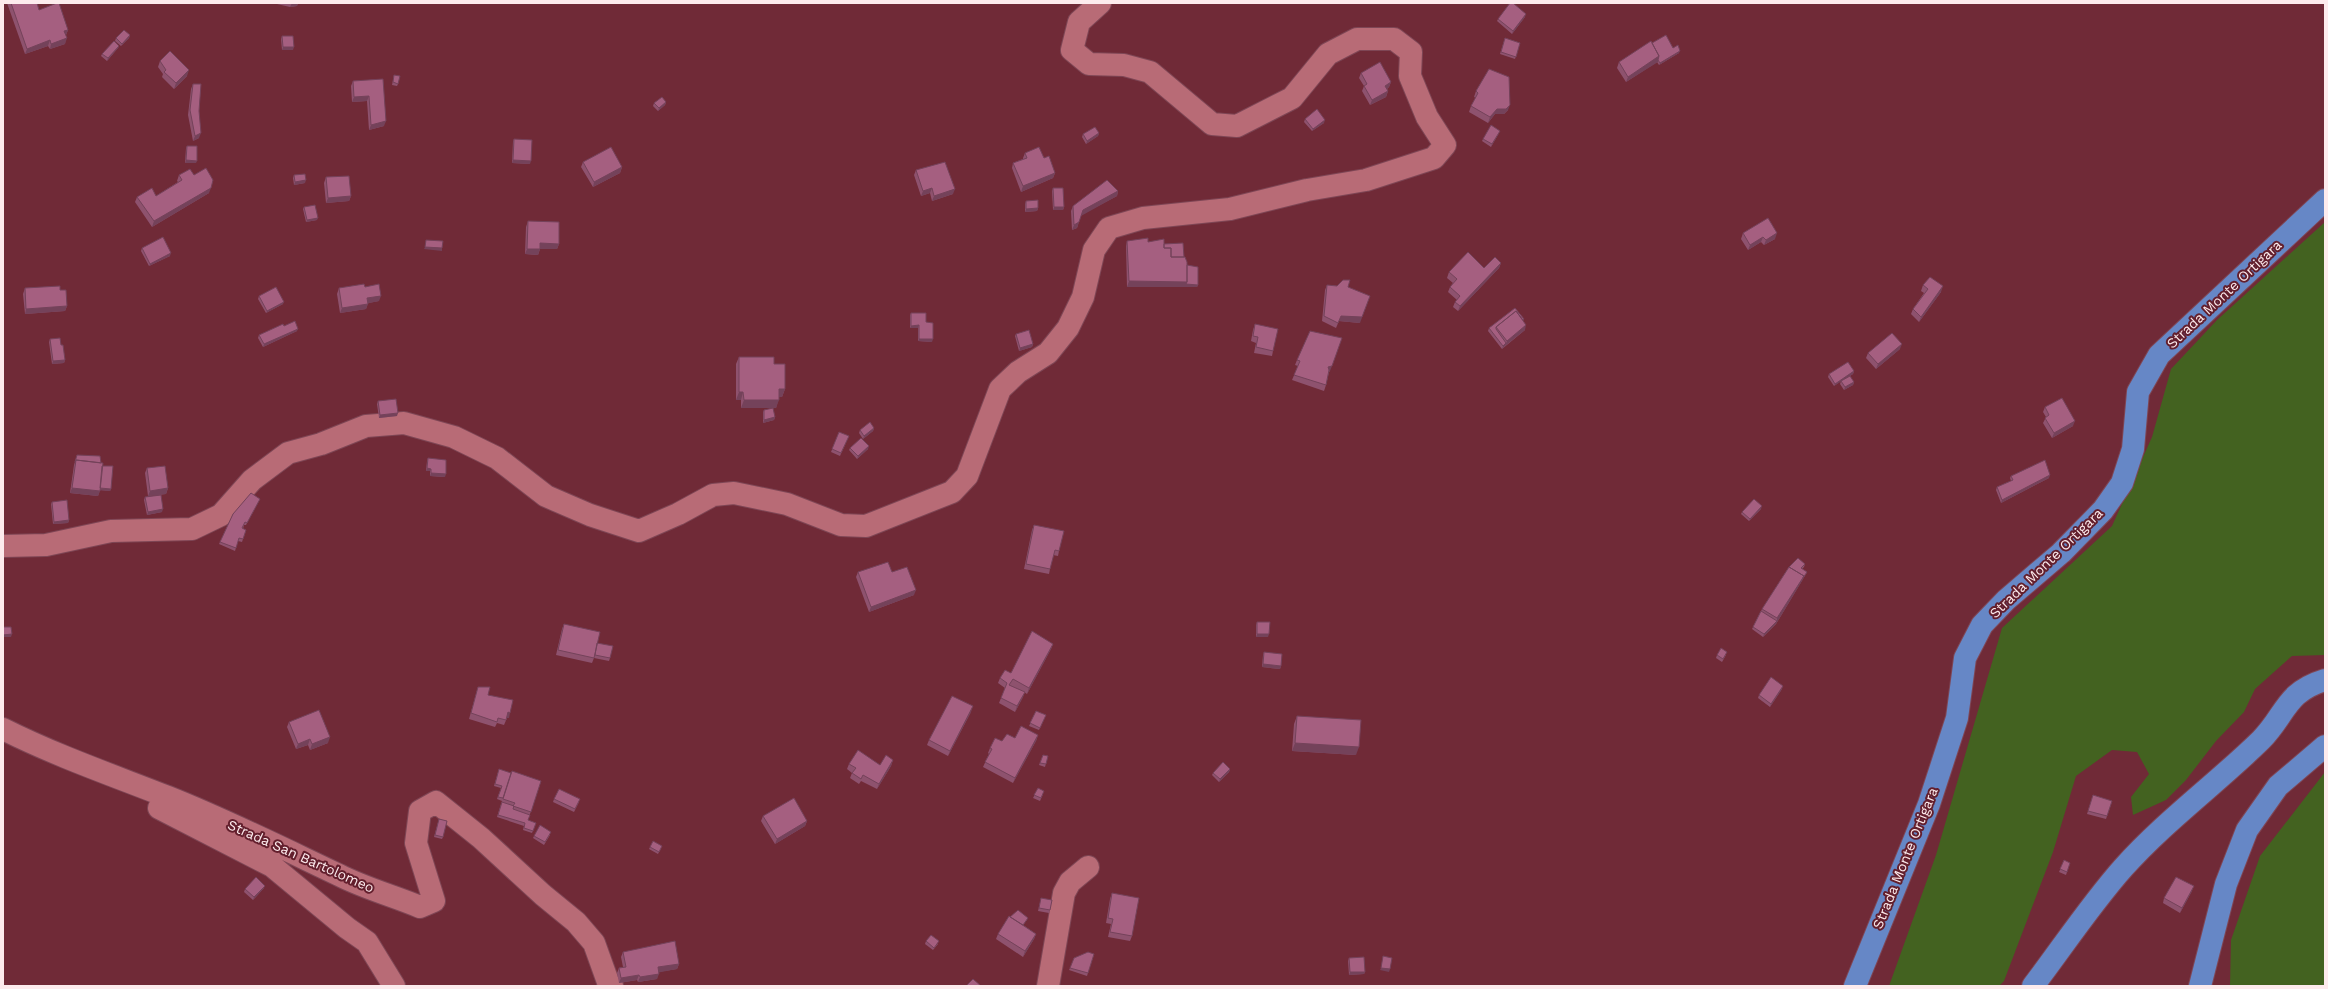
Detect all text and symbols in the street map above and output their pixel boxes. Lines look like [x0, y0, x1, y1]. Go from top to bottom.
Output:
street label: Strada Monte Ortigara [2163, 237, 2285, 351]
street label: Strada Monte Ortigara [1986, 505, 2106, 621]
street label: Strada Monte Ortigara [1869, 785, 1941, 931]
street label: Strada San Bartolomeo [225, 816, 377, 896]

